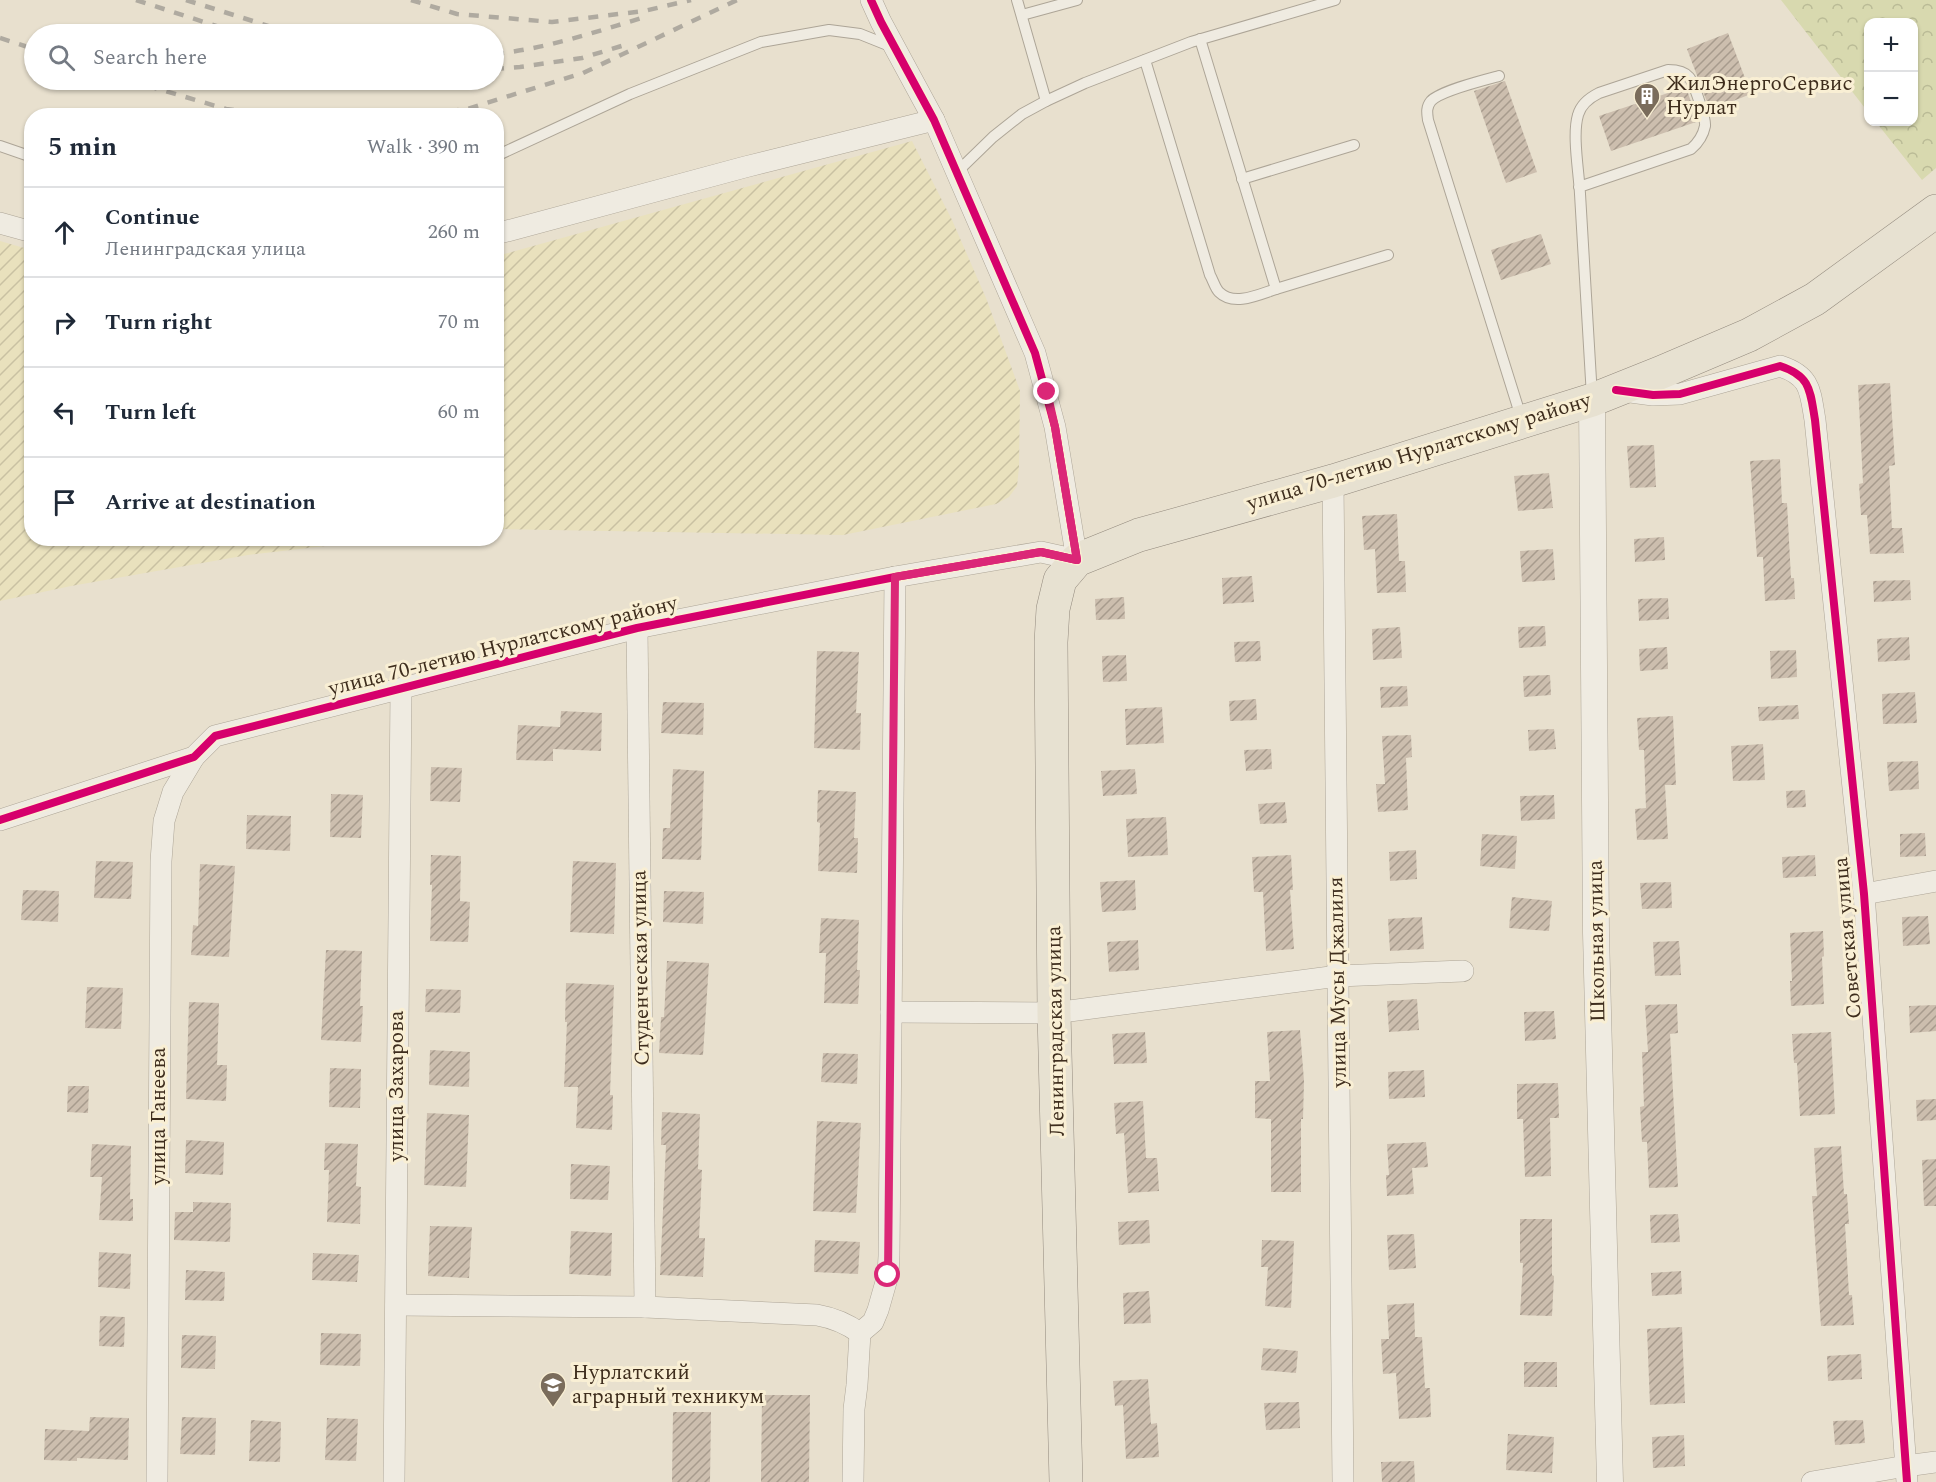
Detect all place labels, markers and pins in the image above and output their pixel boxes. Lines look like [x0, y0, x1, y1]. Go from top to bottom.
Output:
place label: ЖилЭнергоСервис Нурлат [1666, 68, 1852, 124]
building icon: ЖилЭнергоСервис Нурлат [1632, 81, 1662, 119]
place label: Нурлатский аграрный техникум [572, 1357, 764, 1413]
school or university icon: Нурлатский аграрный техникум [538, 1370, 568, 1408]

